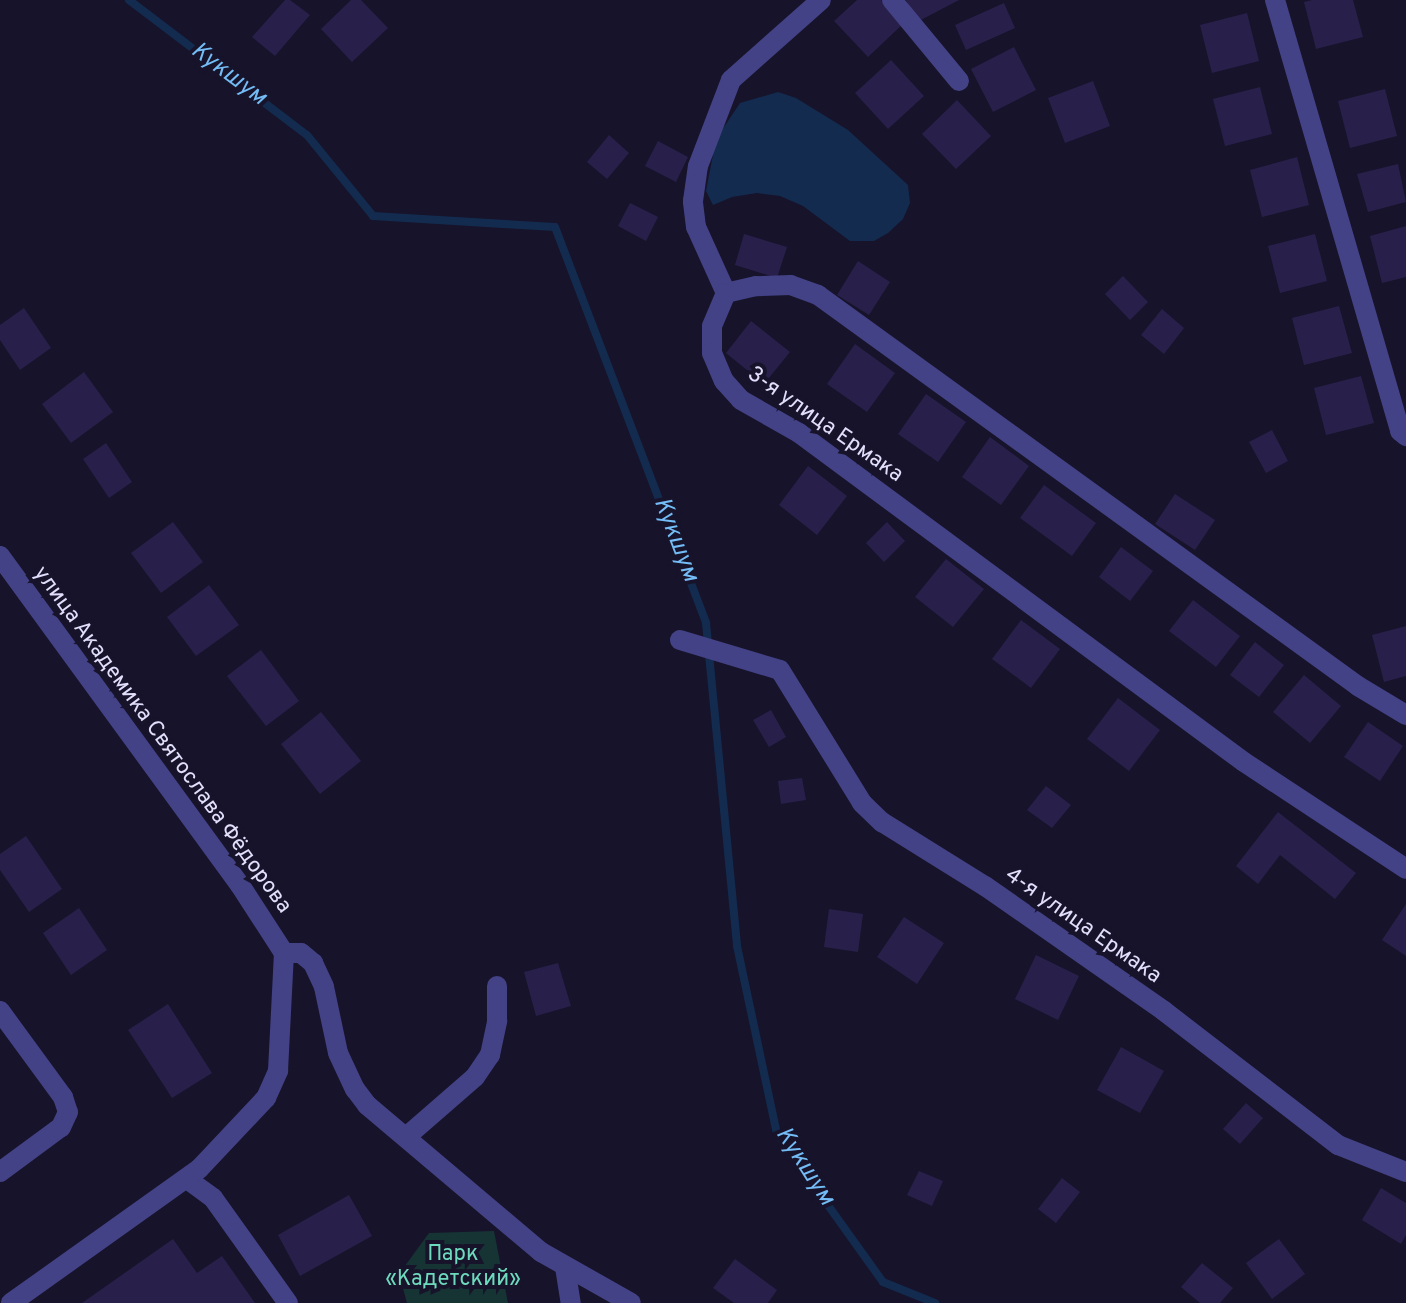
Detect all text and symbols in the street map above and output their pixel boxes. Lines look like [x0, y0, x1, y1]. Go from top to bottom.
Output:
water label: Кукшум [184, 37, 272, 113]
street label: 3-я улица Ермака [742, 361, 908, 489]
water label: Кукшум [646, 494, 704, 586]
street label: улица Академика Святослава Фёдорова [27, 561, 297, 919]
street label: 4-я улица Ермака [1000, 862, 1166, 990]
water label: Кукшум [768, 1122, 840, 1212]
park label: Парк «Кадетский» [385, 1241, 521, 1292]

